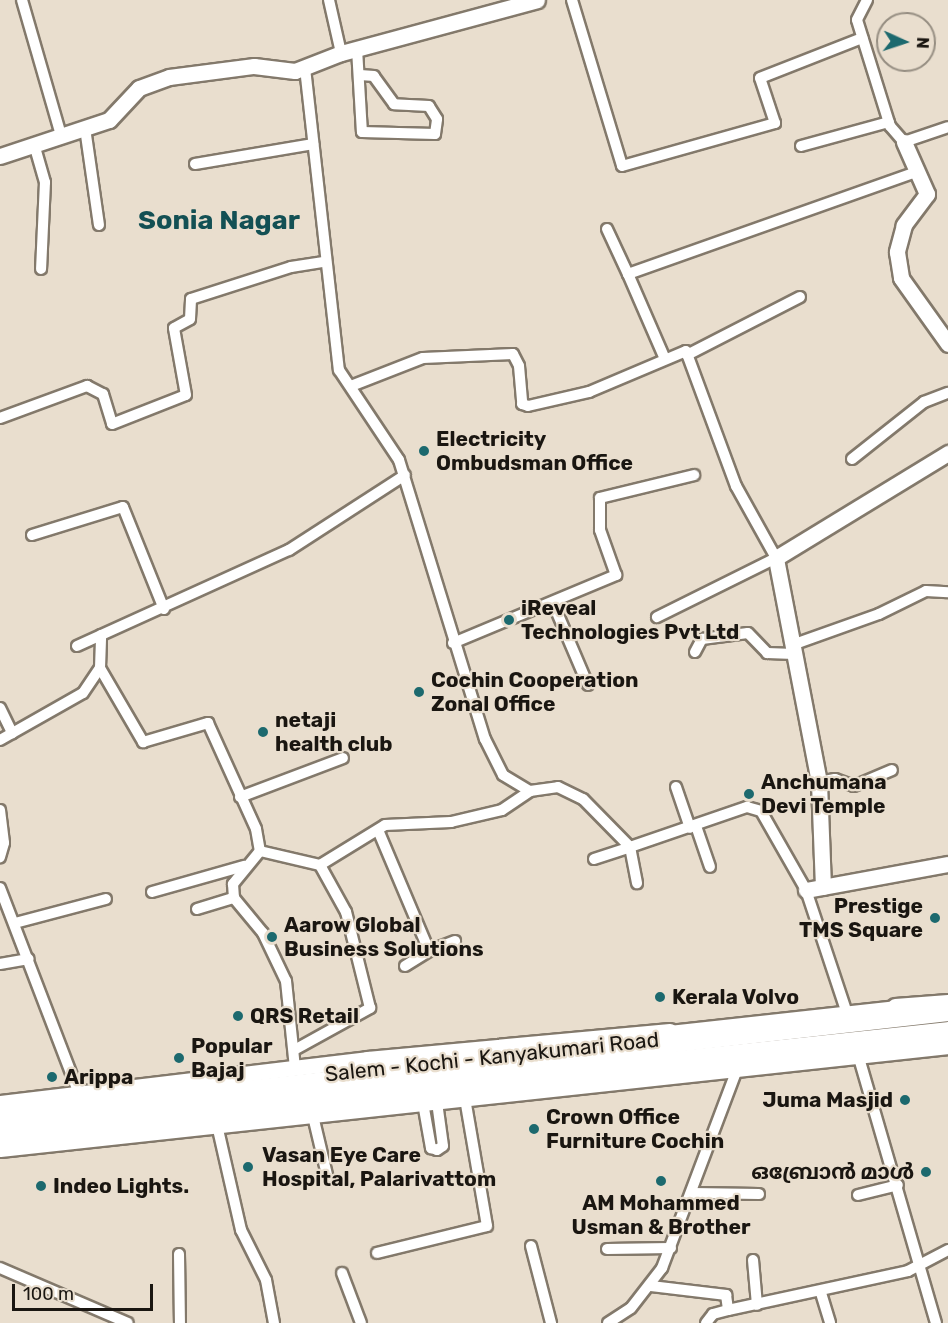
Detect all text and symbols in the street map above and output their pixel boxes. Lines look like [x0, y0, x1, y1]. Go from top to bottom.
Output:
north arrow [876, 12, 936, 72]
text: N [913, 37, 932, 49]
district label: Sonia Nagar [138, 205, 300, 237]
place label: Electricity Ombudsman Office [436, 426, 633, 476]
marker: Electricity Ombudsman Office [417, 444, 431, 458]
place label: iReveal Technologies Pvt Ltd [521, 595, 739, 645]
marker: iReveal Technologies Pvt Ltd [502, 613, 516, 627]
place label: Cochin Cooperation Zonal Office [431, 667, 639, 717]
marker: Cochin Cooperation Zonal Office [412, 685, 426, 699]
place label: netaji health club [275, 707, 393, 757]
marker: netaji health club [256, 725, 270, 739]
place label: Anchumana Devi Temple [761, 769, 887, 819]
marker: Anchumana Devi Temple [742, 787, 756, 801]
place label: Prestige TMS Square [799, 893, 923, 943]
marker: Prestige TMS Square [928, 911, 942, 925]
place label: Aarow Global Business Solutions [284, 912, 484, 962]
marker: Aarow Global Business Solutions [265, 930, 279, 944]
place label: Kerala Volvo [672, 984, 800, 1010]
marker: Kerala Volvo [653, 990, 667, 1004]
place label: QRS Retail [250, 1003, 359, 1029]
marker: QRS Retail [231, 1009, 245, 1023]
street label: Salem - Kochi - Kanyakumari Road [324, 1027, 660, 1087]
place label: Popular Bajaj [191, 1033, 273, 1083]
marker: Popular Bajaj [172, 1051, 186, 1065]
place label: Arippa [64, 1064, 133, 1090]
marker: Arippa [45, 1070, 59, 1084]
place label: Juma Masjid [762, 1087, 893, 1113]
marker: Juma Masjid [898, 1093, 912, 1107]
place label: Crown Office Furniture Cochin [546, 1104, 724, 1154]
marker: Crown Office Furniture Cochin [527, 1122, 541, 1136]
place label: Vasan Eye Care Hospital, Palarivattom [262, 1142, 496, 1192]
marker: Vasan Eye Care Hospital, Palarivattom [239, 1158, 257, 1176]
place label: ഒബ്രോൻ മാൾ [751, 1159, 914, 1185]
marker: ഒബ്രോൻ മാൾ [919, 1165, 933, 1179]
place label: Indeo Lights. [53, 1173, 189, 1199]
marker: AM Mohammed Usman & Brother [654, 1174, 668, 1188]
marker: Indeo Lights. [34, 1179, 48, 1193]
place label: AM Mohammed Usman & Brother [572, 1190, 750, 1240]
scale bar [15, 1272, 156, 1310]
text: 100 m [23, 1283, 74, 1305]

